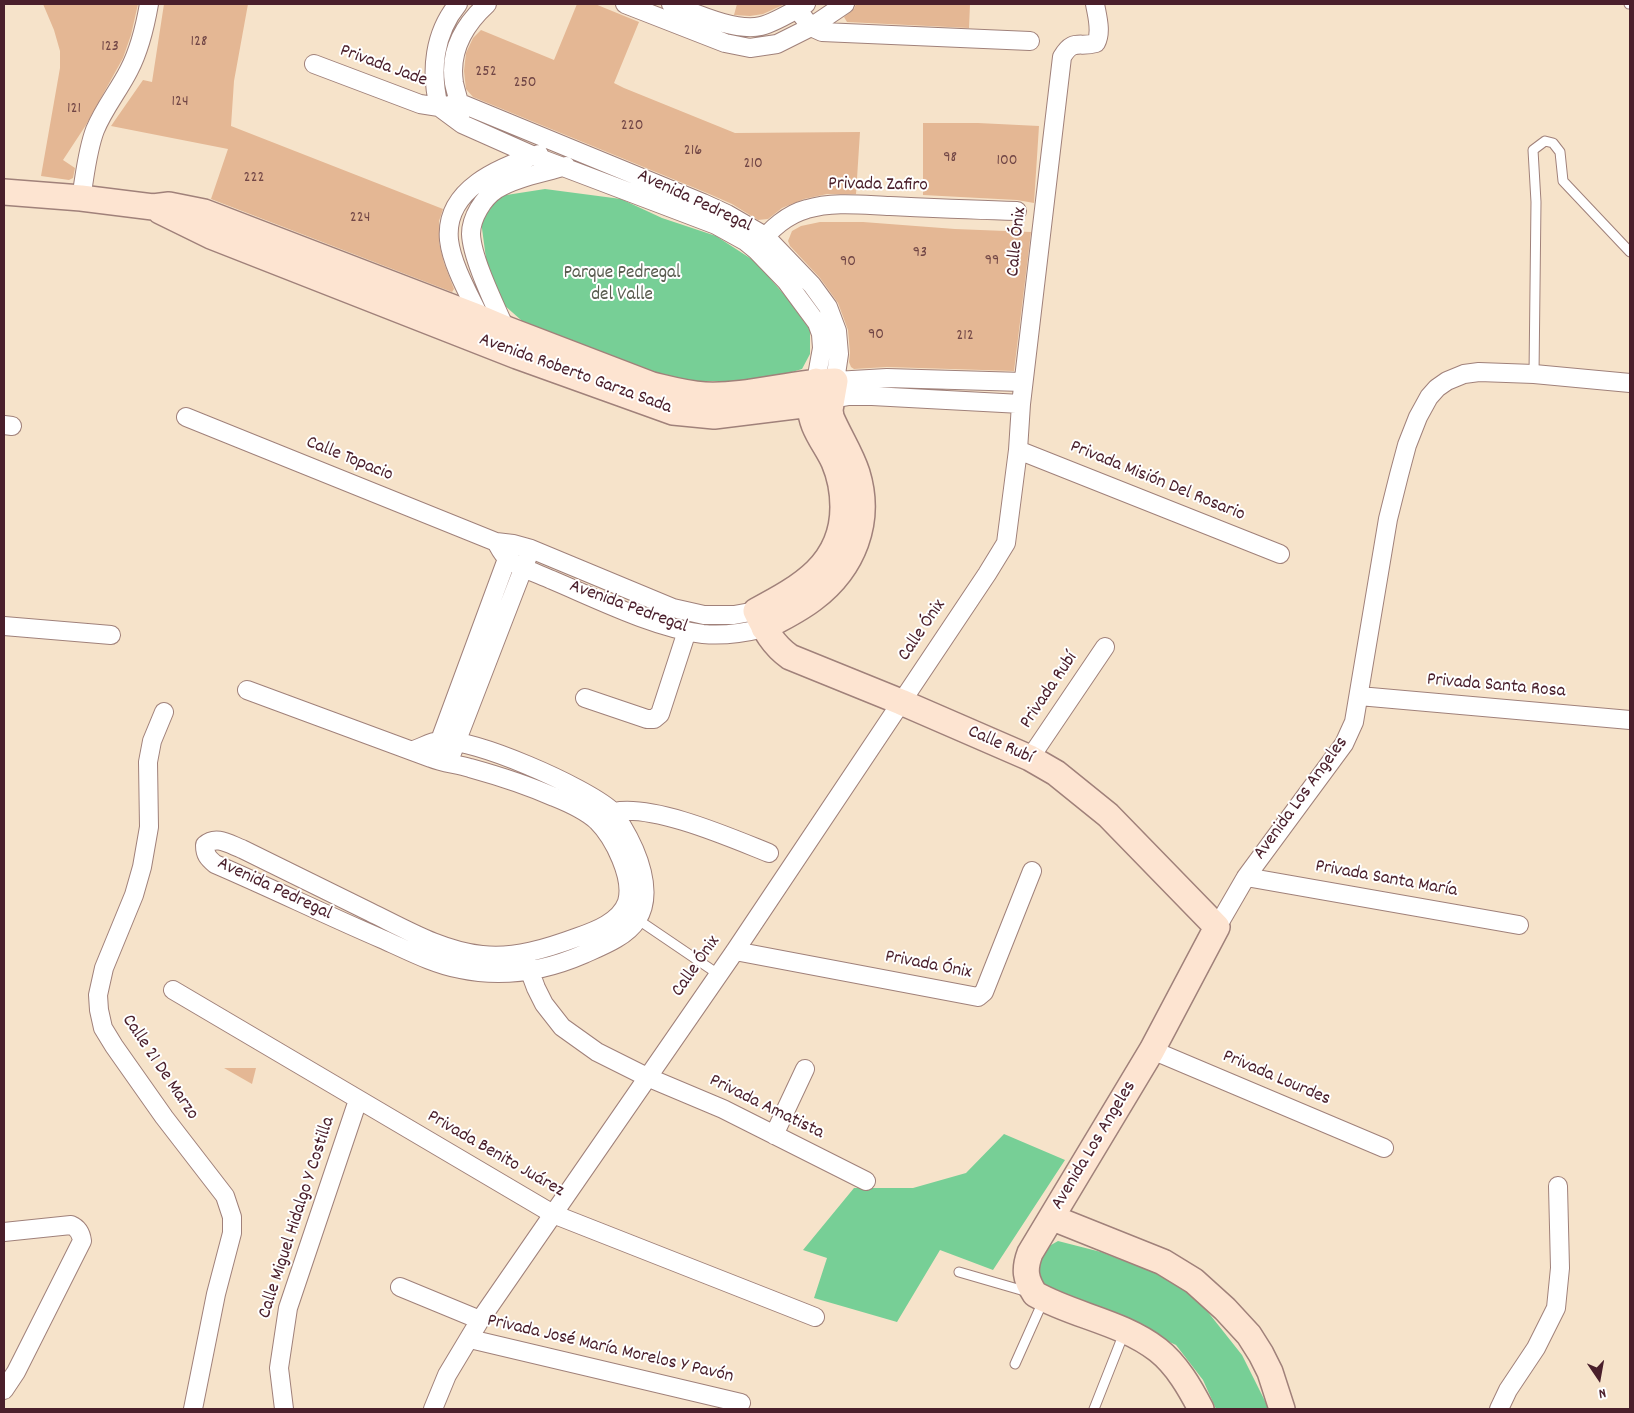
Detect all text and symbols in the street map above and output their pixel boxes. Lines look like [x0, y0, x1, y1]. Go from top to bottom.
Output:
house number: 128 [191, 33, 207, 53]
house number: 123 [101, 38, 119, 58]
street label: Privada Jade [336, 41, 430, 93]
house number: 252 [475, 63, 497, 83]
house number: 250 [513, 74, 537, 94]
house number: 124 [171, 93, 189, 113]
house number: 121 [67, 100, 81, 120]
house number: 220 [621, 117, 643, 137]
house number: 216 [684, 142, 702, 162]
house number: 98 [943, 149, 957, 169]
house number: 100 [997, 152, 1017, 172]
house number: 210 [743, 155, 763, 175]
street label: Avenida Pedregal [633, 165, 755, 239]
house number: 222 [244, 169, 264, 189]
street label: Privada Zafiro [828, 174, 928, 198]
street label: Calle Ónix [1003, 206, 1033, 278]
house number: 224 [350, 209, 370, 229]
house number: 93 [913, 244, 927, 264]
house number: 99 [985, 252, 999, 272]
house number: 90 [840, 253, 856, 273]
park label: Parque Pedregal del Valle [563, 263, 681, 307]
house number: 90 [868, 326, 884, 346]
house number: 212 [956, 327, 974, 347]
street label: Avenida Roberto Garza Sada [476, 330, 674, 420]
street label: Calle Topacio [302, 432, 396, 488]
street label: Privada Misión Del Rosario [1066, 437, 1248, 527]
street label: Avenida Pedregal [566, 576, 690, 640]
street label: Calle Ónix [894, 596, 952, 666]
street label: Privada Rubí [1016, 648, 1084, 734]
street label: Privada Santa Rosa [1426, 670, 1566, 704]
street label: Calle Rubí [964, 722, 1036, 770]
street label: Avenida Los Angeles [1250, 733, 1354, 865]
street label: Avenida Pedregal [213, 853, 335, 927]
street label: Privada Santa María [1313, 856, 1459, 904]
street label: Calle Ónix [668, 932, 726, 1002]
street label: Privada Ónix [883, 946, 973, 986]
street label: Calle 21 De Marzo [115, 1011, 203, 1125]
street label: Privada Lourdes [1219, 1046, 1333, 1112]
street label: Privada Amatista [705, 1070, 827, 1146]
street label: Avenida Los Angeles [1048, 1077, 1142, 1215]
street label: Privada Benito Juárez [422, 1106, 568, 1204]
street label: Calle Miguel Hidalgo Y Costilla [255, 1114, 341, 1322]
street label: Privada José María Morelos Y Pavón [485, 1311, 735, 1389]
north arrow [1574, 1353, 1624, 1403]
text: N [1597, 1382, 1608, 1403]

